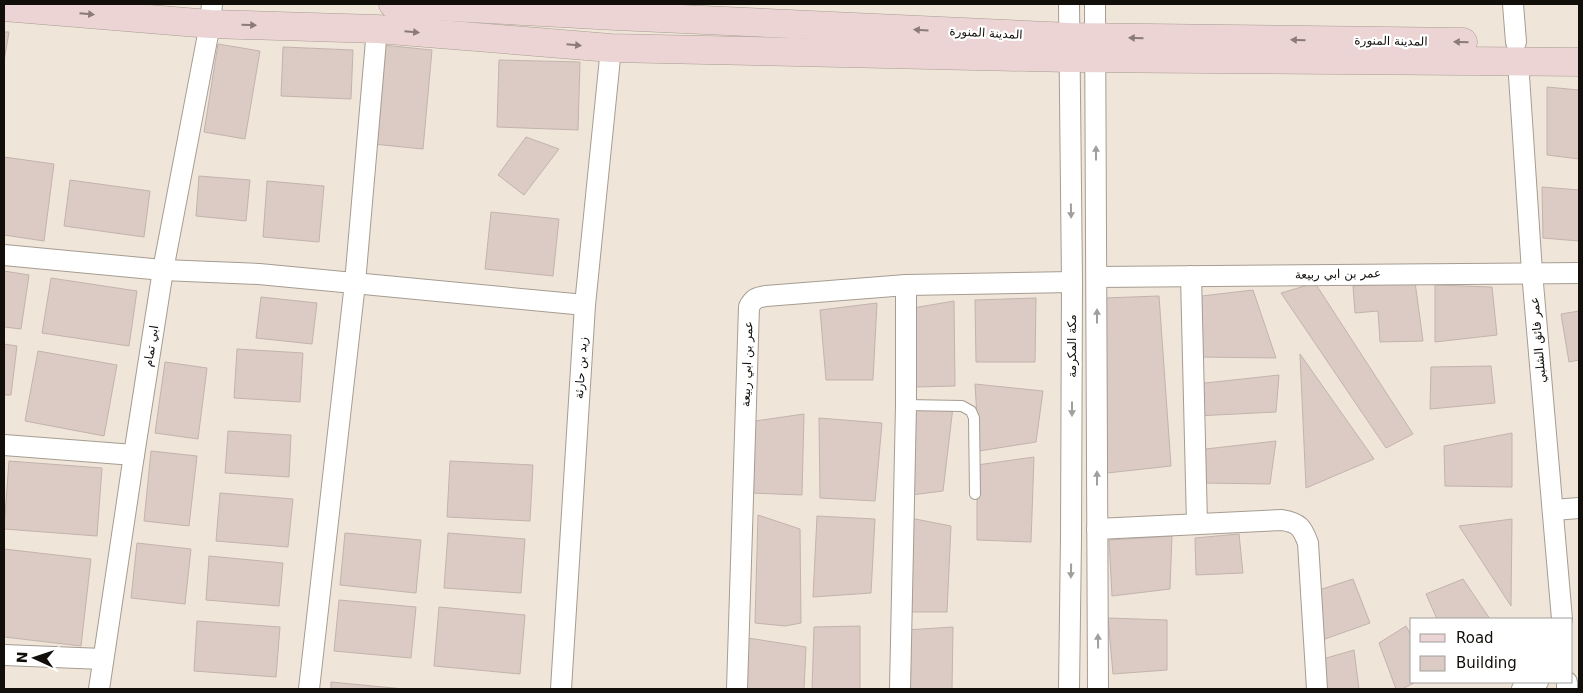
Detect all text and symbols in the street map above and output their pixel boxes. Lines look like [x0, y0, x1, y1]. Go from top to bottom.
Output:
one-way arrow [79, 10, 95, 18]
one-way arrow [242, 21, 258, 29]
street label: المدينة المنورة [949, 24, 1023, 43]
one-way arrow [912, 25, 928, 33]
one-way arrow [404, 28, 420, 36]
one-way arrow [1127, 33, 1143, 41]
street label: المدينة المنورة [1354, 33, 1428, 50]
one-way arrow [1290, 36, 1306, 44]
one-way arrow [1452, 38, 1468, 46]
one-way arrow [566, 42, 582, 50]
one-way arrow [1092, 145, 1100, 161]
one-way arrow [1067, 204, 1075, 220]
street label: عمر بن ابي ربيعة [1295, 266, 1381, 283]
street label: عمر فائق الشلبي [1527, 296, 1550, 384]
one-way arrow [1093, 307, 1101, 323]
street label: مكة المكرمة [1065, 314, 1080, 378]
street label: عمر بن ابي ربيعة [738, 321, 757, 407]
street label: ابي تمام [141, 324, 161, 368]
street label: زيد بن حارثة [572, 336, 591, 400]
one-way arrow [1068, 401, 1076, 417]
one-way arrow [1093, 470, 1101, 486]
one-way arrow [1067, 564, 1075, 580]
legend [1410, 618, 1573, 683]
text: Road [1456, 629, 1494, 647]
one-way arrow [1094, 632, 1102, 648]
north arrow [10, 633, 60, 683]
text: N [14, 651, 30, 664]
text: Building [1456, 654, 1517, 672]

